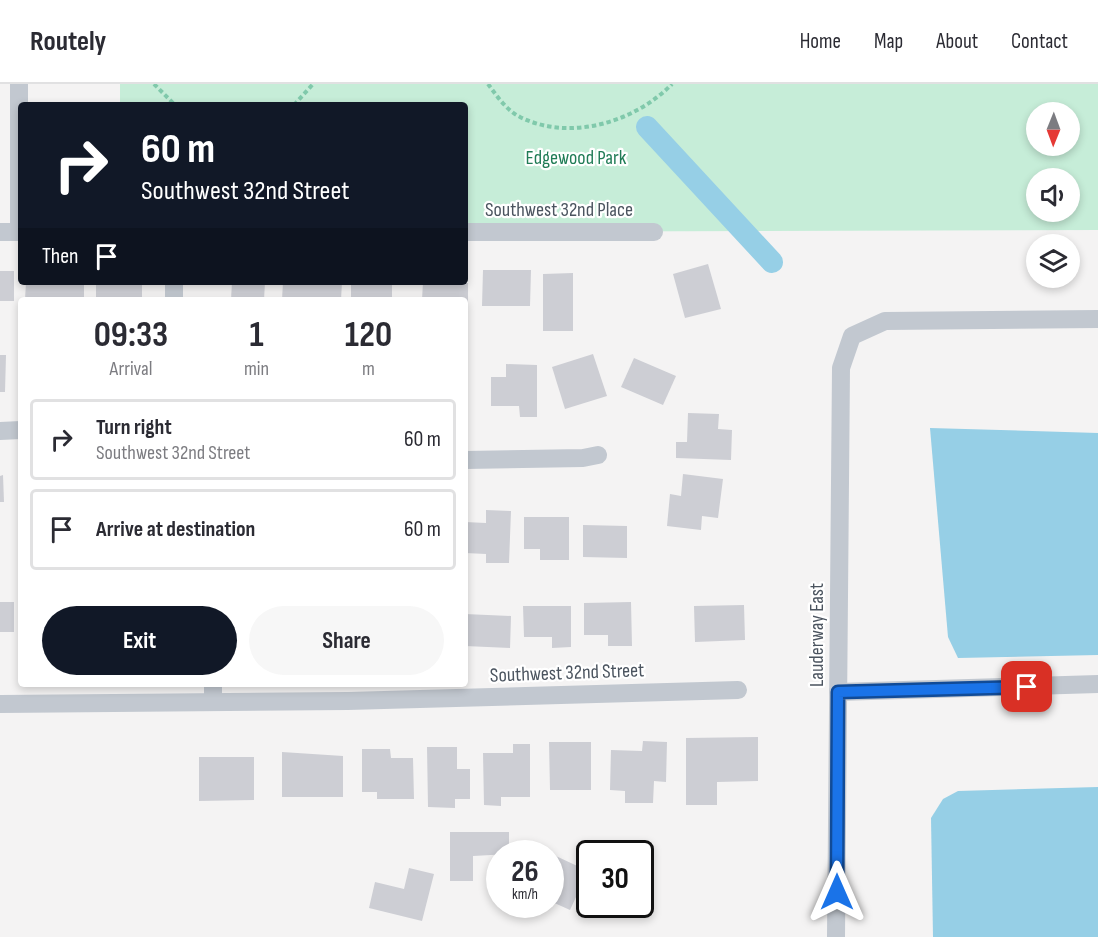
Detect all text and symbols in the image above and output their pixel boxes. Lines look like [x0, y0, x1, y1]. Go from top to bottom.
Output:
text: Routely [30, 25, 106, 58]
text: Home [800, 29, 841, 54]
text: Map [874, 29, 903, 54]
text: About [936, 29, 978, 54]
text: Contact [1011, 29, 1068, 54]
north arrow [1026, 102, 1080, 156]
map controls [1026, 102, 1080, 288]
text: 60 m [141, 124, 215, 175]
icon: right [42, 126, 120, 204]
park label: Edgewood Park [526, 146, 627, 170]
button: sound [1026, 168, 1080, 222]
text: Southwest 32nd Street [141, 175, 349, 207]
street label: Southwest 32nd Place [485, 198, 633, 222]
button: layers [1026, 234, 1080, 288]
icon: arrive [90, 240, 123, 273]
text: Then [42, 243, 78, 270]
text: 09:33 [94, 314, 168, 357]
text: 1 [249, 314, 264, 357]
text: 120 [345, 314, 392, 357]
text: Arrival [109, 357, 152, 381]
text: min [244, 357, 269, 381]
text: m [362, 357, 375, 381]
text: Turn right [96, 414, 172, 441]
icon: right [45, 423, 78, 456]
text: 60 m [404, 426, 441, 453]
text: Southwest 32nd Street [96, 441, 250, 465]
icon: arrive [45, 513, 78, 546]
text: Arrive at destination [96, 516, 255, 543]
text: 60 m [404, 516, 441, 543]
street label: Lauderway East [805, 583, 829, 687]
button: Exit [42, 606, 237, 675]
button: Share [249, 606, 444, 675]
street label: Southwest 32nd Street [489, 658, 645, 688]
pin [1001, 661, 1052, 712]
icon: arrive [1010, 670, 1043, 703]
speed limit sign: 30 [576, 840, 654, 918]
text: 26 [511, 854, 539, 890]
position arrow [805, 860, 869, 924]
text: km/h [512, 885, 538, 904]

